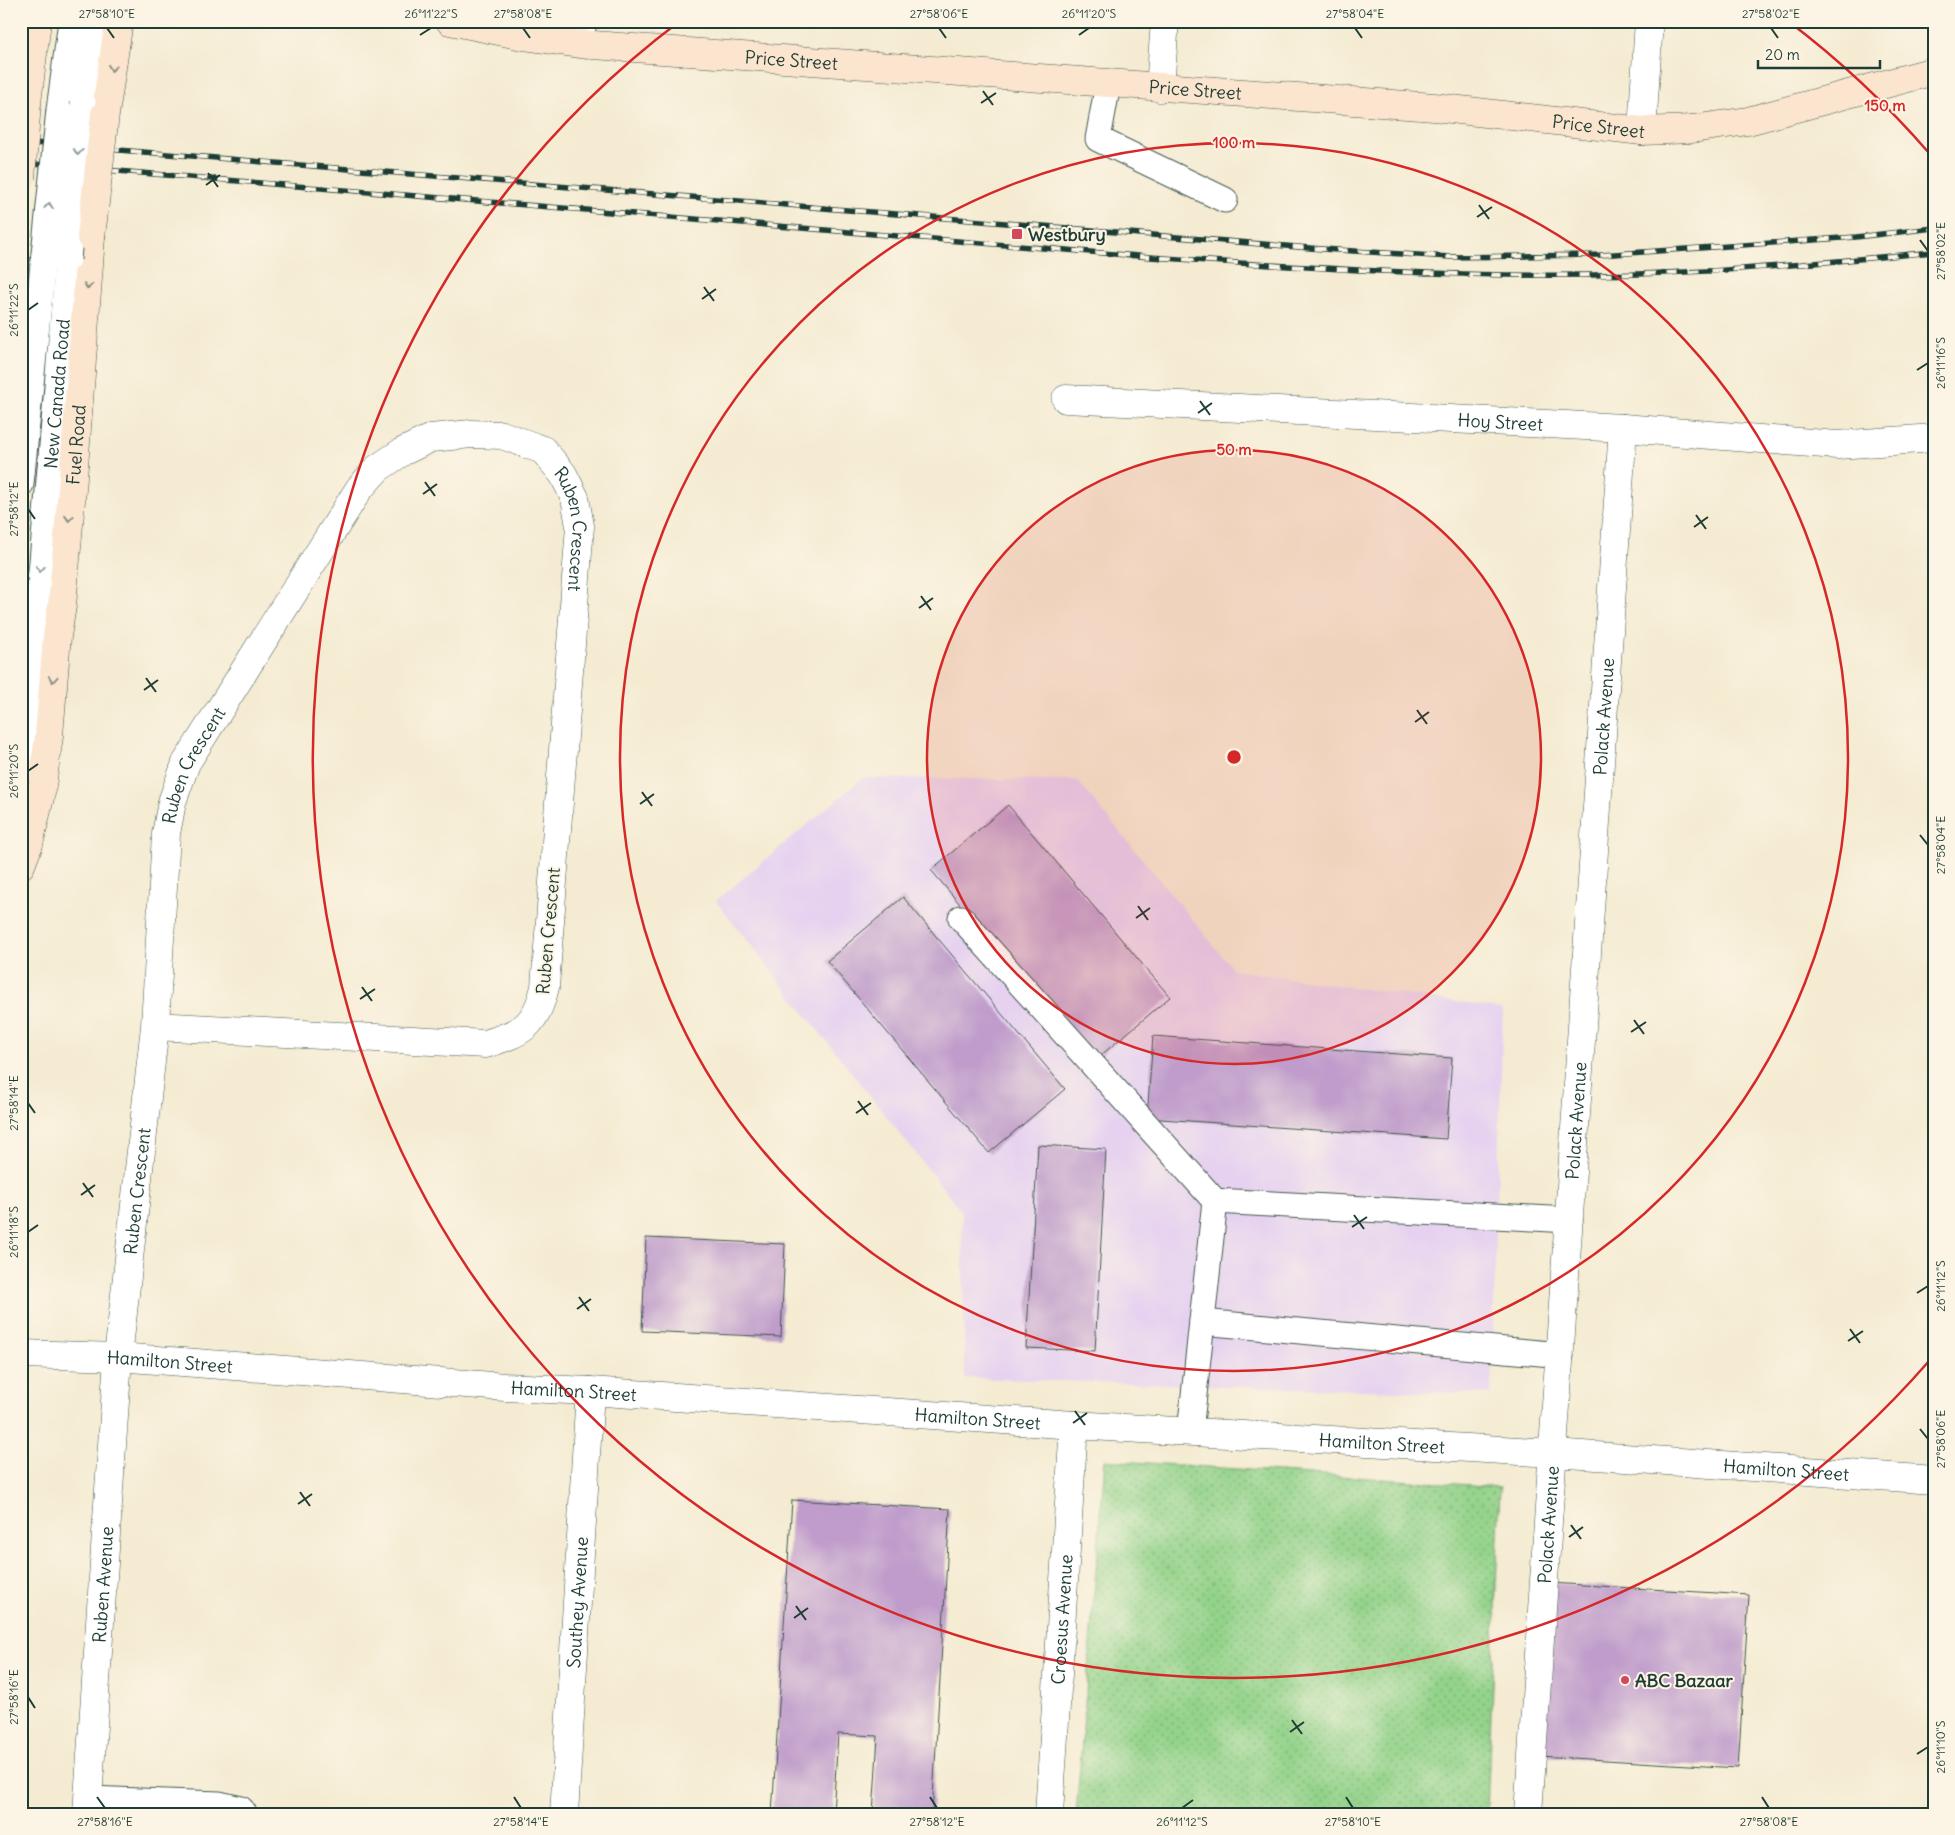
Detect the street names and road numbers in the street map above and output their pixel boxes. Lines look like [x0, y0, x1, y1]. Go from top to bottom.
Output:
street label: Price Street [744, 45, 839, 74]
street label: Price Street [1148, 74, 1243, 104]
street label: Price Street [1551, 109, 1646, 143]
street label: New Canada Road [38, 317, 74, 470]
street label: Fuel Road [61, 403, 90, 486]
street label: Hoy Street [1457, 408, 1544, 435]
street label: Ruben Crescent [550, 461, 592, 592]
street label: Polack Avenue [1588, 657, 1619, 776]
street label: Ruben Crescent [157, 702, 230, 826]
street label: Ruben Crescent [531, 866, 565, 996]
street label: Polack Avenue [1560, 1061, 1591, 1180]
street label: Ruben Crescent [118, 1126, 155, 1256]
street label: Hamilton Street [107, 1345, 234, 1377]
street label: Hamilton Street [510, 1376, 637, 1406]
street label: Hamilton Street [914, 1402, 1041, 1434]
street label: Hamilton Street [1318, 1428, 1446, 1458]
street label: Hamilton Street [1722, 1454, 1850, 1485]
street label: Polack Avenue [1532, 1465, 1563, 1584]
street label: Ruben Avenue [87, 1526, 118, 1643]
street label: Southey Avenue [561, 1536, 593, 1669]
street label: Croesus Avenue [1046, 1554, 1077, 1685]

